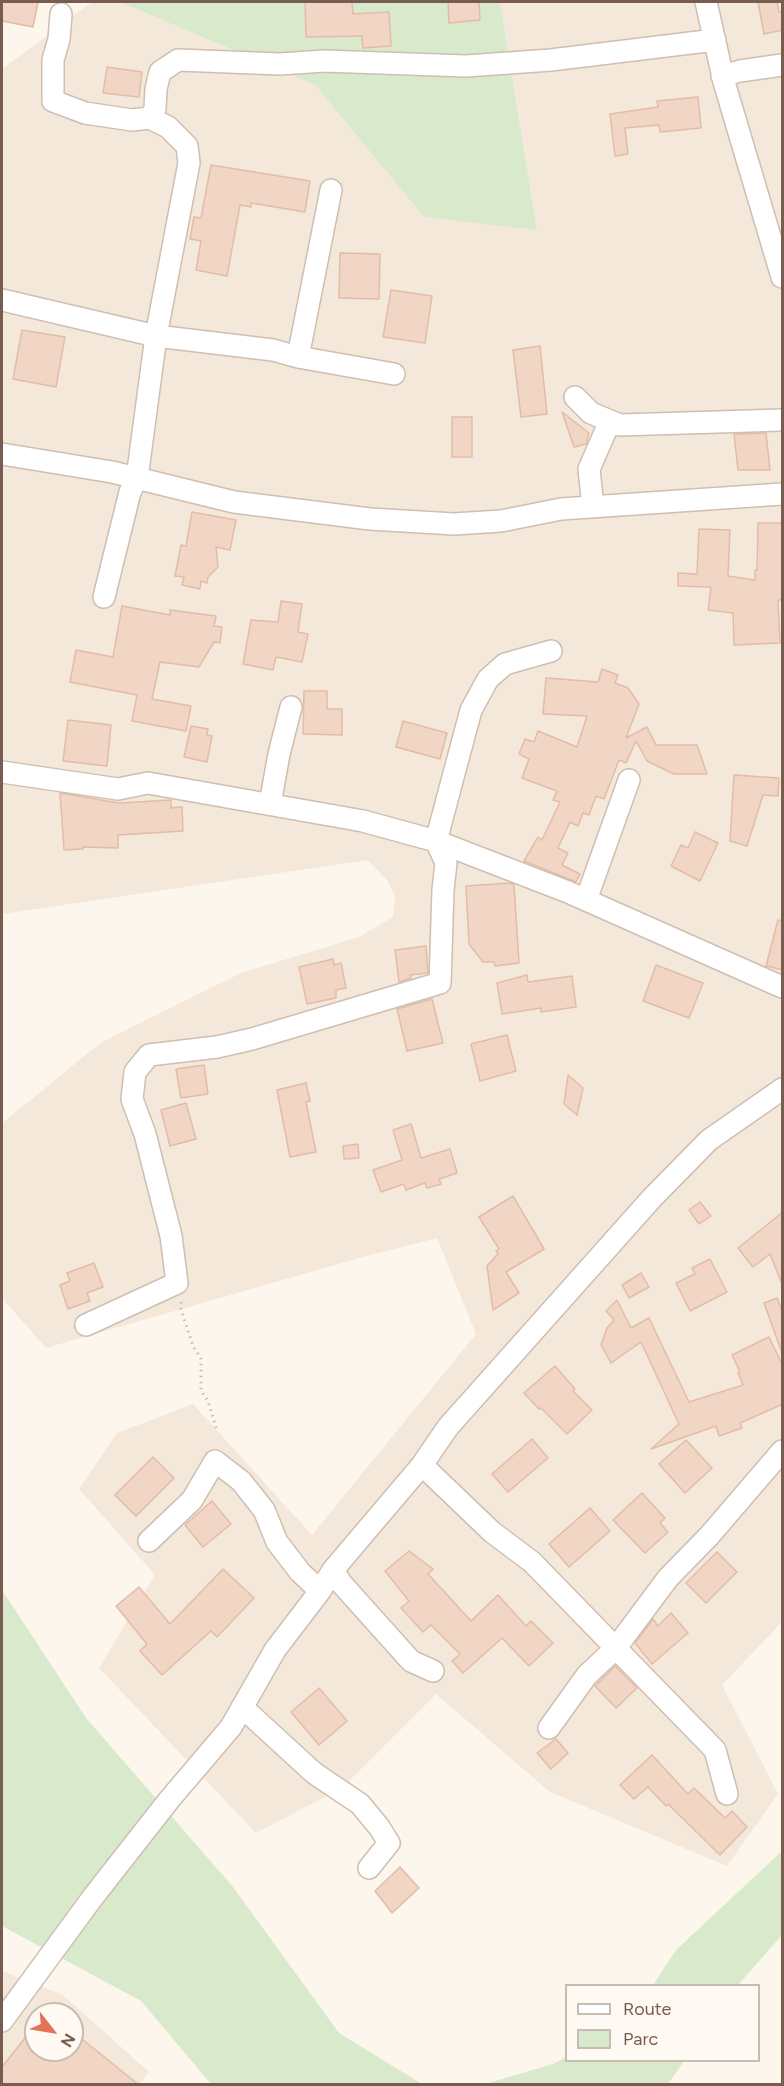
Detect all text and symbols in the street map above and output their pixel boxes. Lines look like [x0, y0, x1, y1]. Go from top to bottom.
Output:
legend [565, 1984, 760, 2062]
text: Route [623, 1998, 671, 2020]
north arrow [24, 2002, 84, 2062]
text: Parc [623, 2028, 658, 2050]
text: N [57, 2030, 79, 2051]

